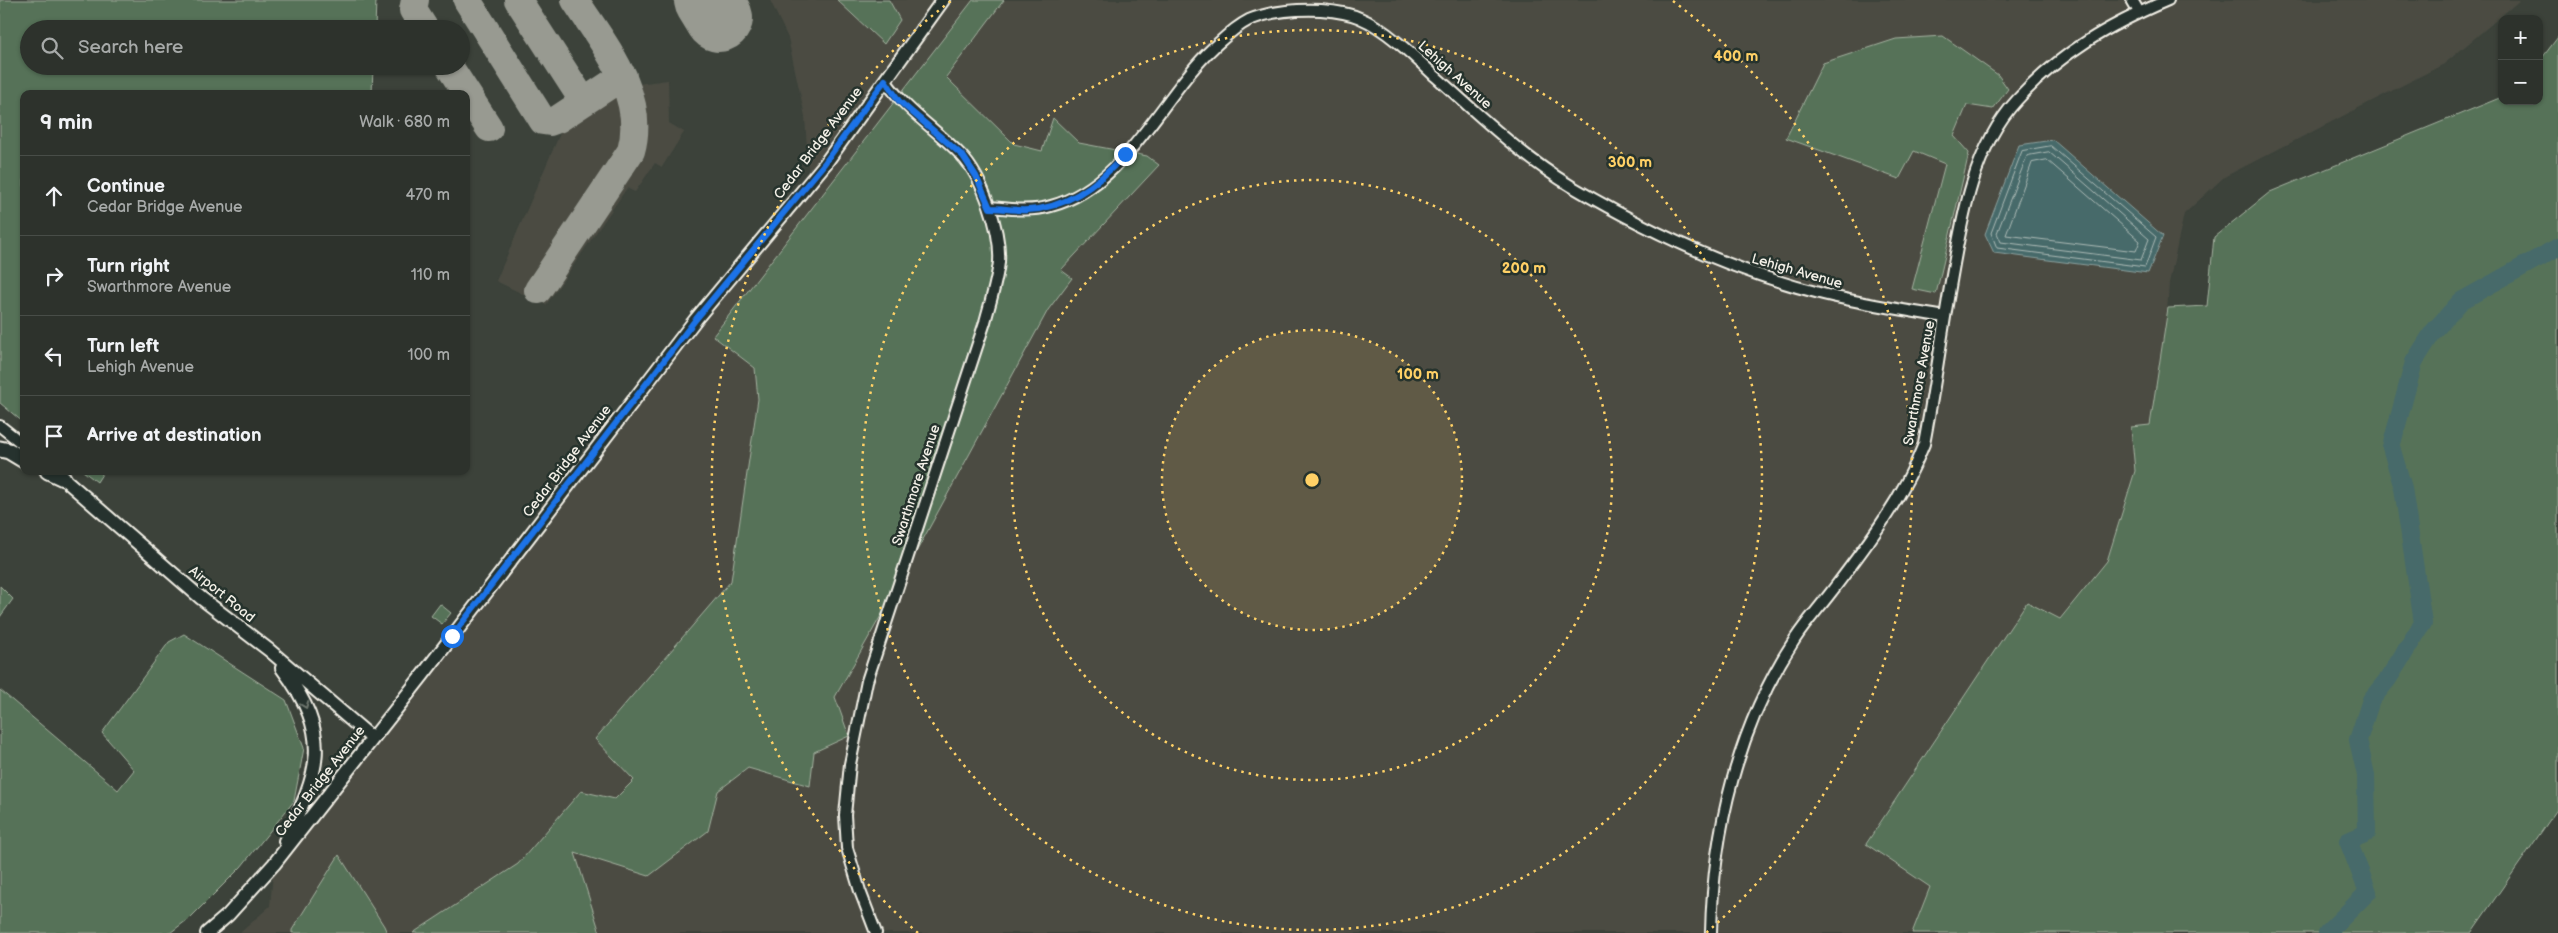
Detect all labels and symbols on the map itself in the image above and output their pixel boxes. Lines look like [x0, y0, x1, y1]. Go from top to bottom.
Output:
street label: Lehigh Avenue [1415, 37, 1495, 113]
text: 400 m [1714, 47, 1758, 66]
street label: Cedar Bridge Avenue [770, 84, 866, 202]
route end [1114, 143, 1137, 166]
text: 300 m [1608, 153, 1652, 172]
street label: Lehigh Avenue [1750, 250, 1844, 292]
text: 200 m [1502, 259, 1546, 278]
street label: Swarthmore Avenue [1900, 319, 1938, 447]
text: 100 m [1397, 365, 1439, 384]
street label: Cedar Bridge Avenue [519, 402, 615, 520]
street label: Swarthmore Avenue [888, 422, 944, 548]
centre of rings [1303, 471, 1321, 489]
street label: Airport Road [186, 562, 258, 626]
route start [441, 625, 464, 648]
one-way arrow [299, 700, 309, 709]
street label: Cedar Bridge Avenue [271, 722, 369, 840]

